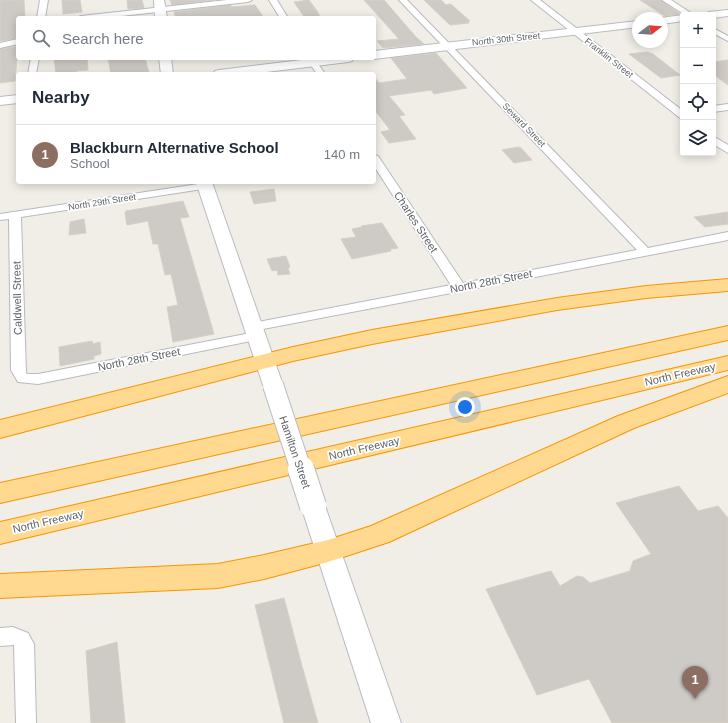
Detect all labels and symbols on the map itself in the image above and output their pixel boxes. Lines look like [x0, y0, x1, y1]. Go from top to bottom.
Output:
north arrow [632, 12, 668, 48]
street label: North 30th Street [471, 30, 541, 48]
street label: Franklin Street [583, 36, 636, 80]
street label: Seward Street [501, 101, 548, 149]
street label: Charles Street [392, 189, 440, 255]
street label: North 29th Street [67, 192, 137, 212]
street label: Caldwell Street [10, 261, 24, 335]
street label: North 28th Street [449, 267, 533, 295]
street label: North 28th Street [97, 345, 181, 373]
street label: North Freeway [644, 360, 717, 388]
your location [455, 397, 475, 417]
street label: Hamilton Street [277, 414, 313, 490]
street label: North Freeway [328, 434, 401, 462]
street label: North Freeway [12, 507, 85, 535]
pin: 1 [682, 666, 708, 699]

